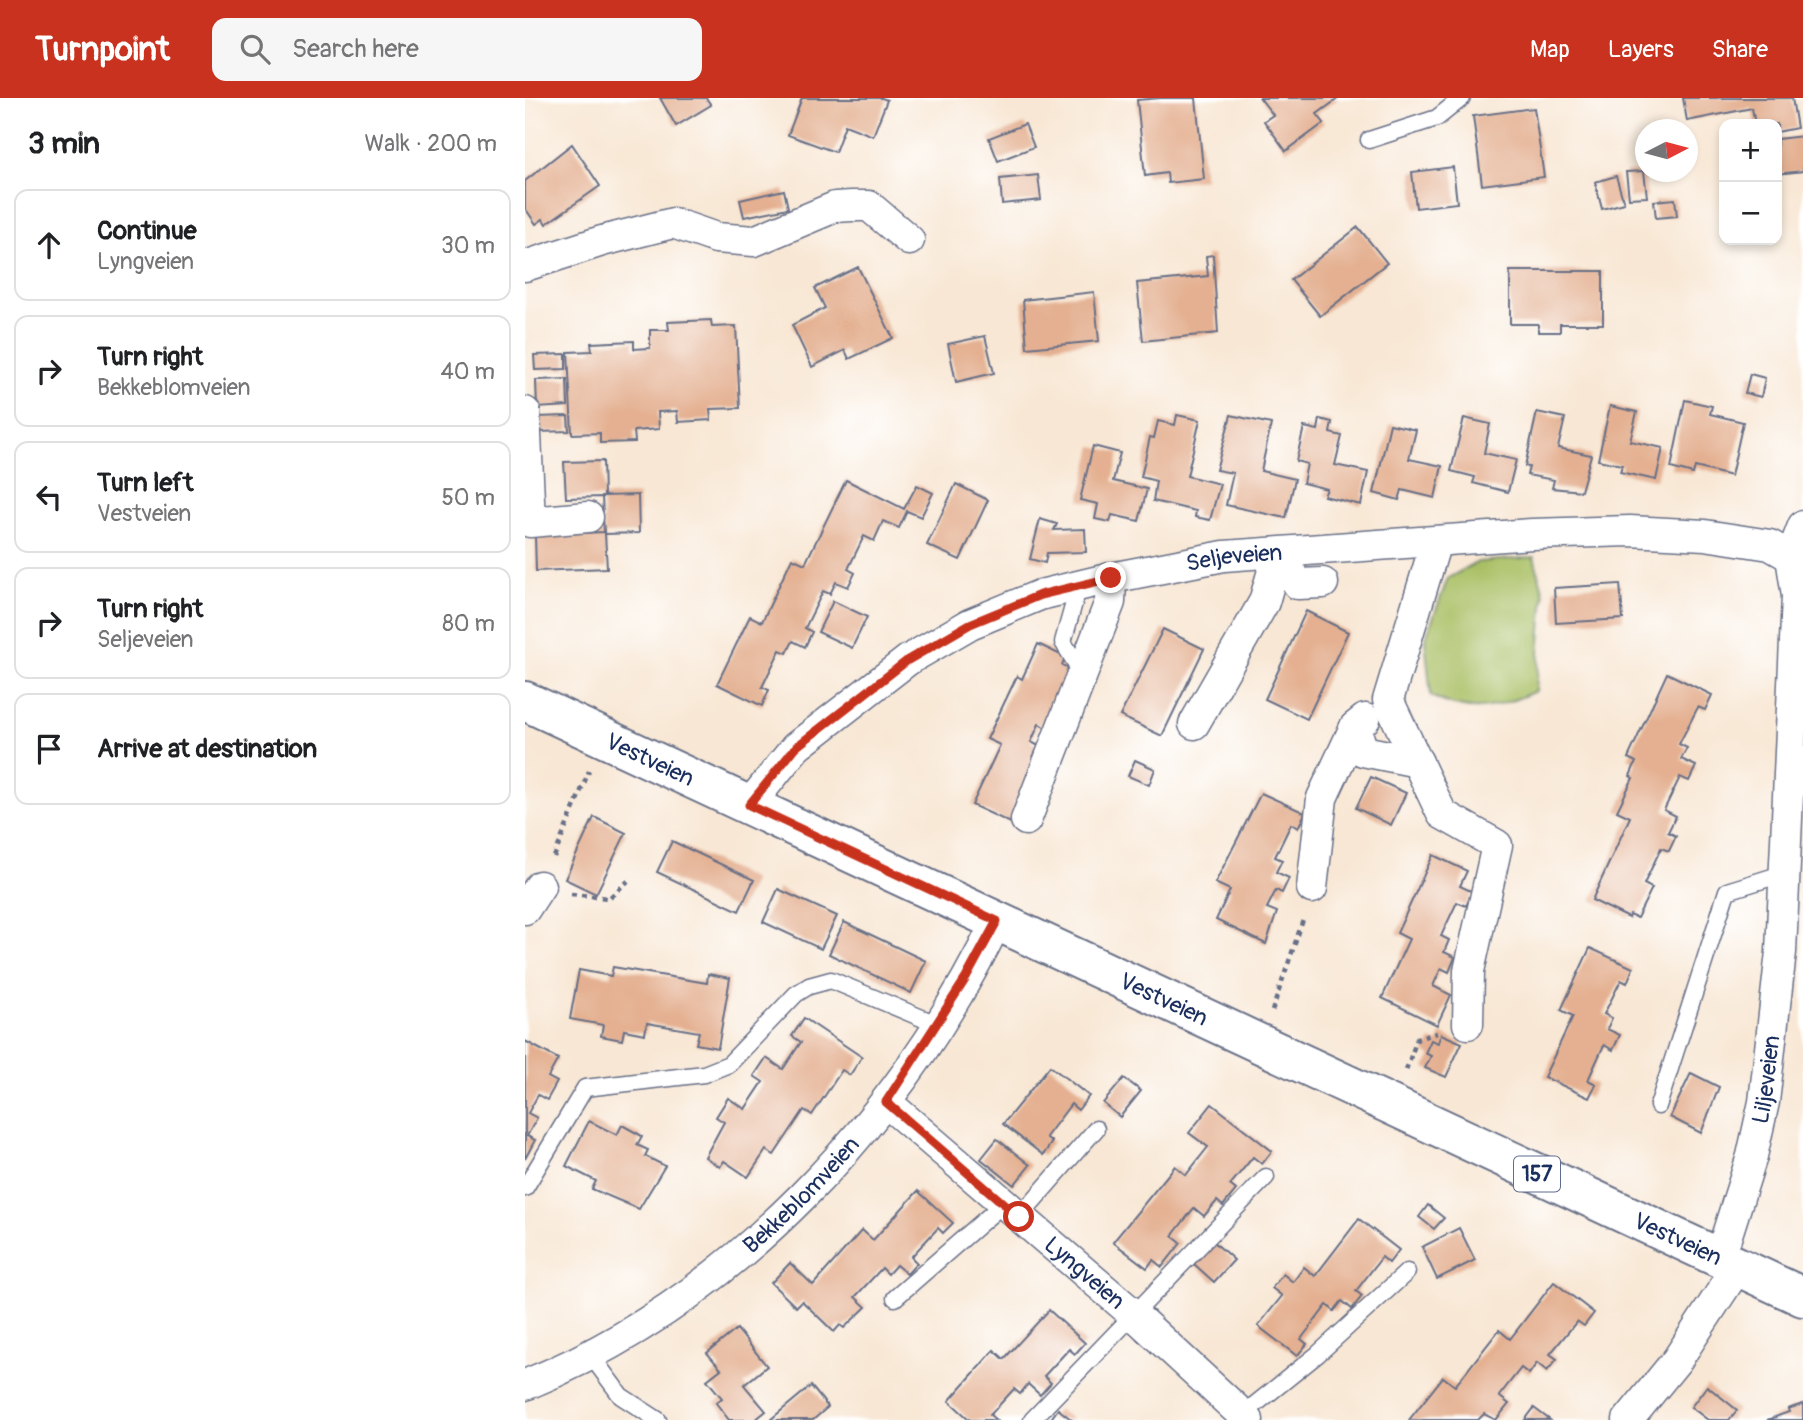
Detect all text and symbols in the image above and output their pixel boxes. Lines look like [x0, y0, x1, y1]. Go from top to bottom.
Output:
search box [212, 18, 702, 81]
text: Turnpoint [35, 29, 170, 70]
icon: search [236, 30, 274, 68]
text: Search here [292, 33, 419, 65]
text: Map [1530, 35, 1570, 64]
text: Layers [1608, 35, 1674, 64]
text: Share [1712, 35, 1768, 64]
north arrow [1635, 119, 1698, 182]
map controls [1719, 119, 1782, 245]
button: + [1719, 119, 1782, 182]
text: 3 min [28, 125, 100, 162]
text: Walk · 200 m [364, 129, 497, 158]
button: − [1719, 182, 1782, 245]
text: Continue [97, 215, 197, 247]
icon: ahead [30, 226, 68, 264]
text: 30 m [441, 231, 495, 260]
text: Lyngveien [97, 247, 194, 276]
text: Turn right [97, 341, 203, 373]
icon: right [30, 352, 68, 390]
text: 40 m [441, 357, 495, 386]
text: Bekkeblomveien [97, 373, 250, 402]
text: Turn left [97, 467, 193, 499]
icon: left [30, 478, 68, 516]
text: 50 m [441, 483, 495, 512]
text: Vestveien [97, 499, 191, 528]
street label: Seljeveien [1184, 538, 1283, 578]
route end [1095, 562, 1126, 593]
text: Turn right [97, 593, 203, 625]
icon: right [30, 604, 68, 642]
text: 80 m [442, 609, 495, 638]
text: Seljeveien [97, 625, 194, 654]
street label: Vestveien [601, 727, 699, 793]
icon: arrive [30, 730, 68, 768]
text: Arrive at destination [97, 733, 317, 765]
street label: Vestveien [1115, 966, 1213, 1033]
street label: Liljeveien [1746, 1034, 1786, 1127]
street label: Bekkeblomveien [737, 1130, 866, 1260]
road number: 157 [1514, 1156, 1560, 1192]
route start [1003, 1201, 1034, 1232]
street label: Vestveien [1629, 1206, 1727, 1272]
street label: Lyngveien [1038, 1230, 1131, 1316]

